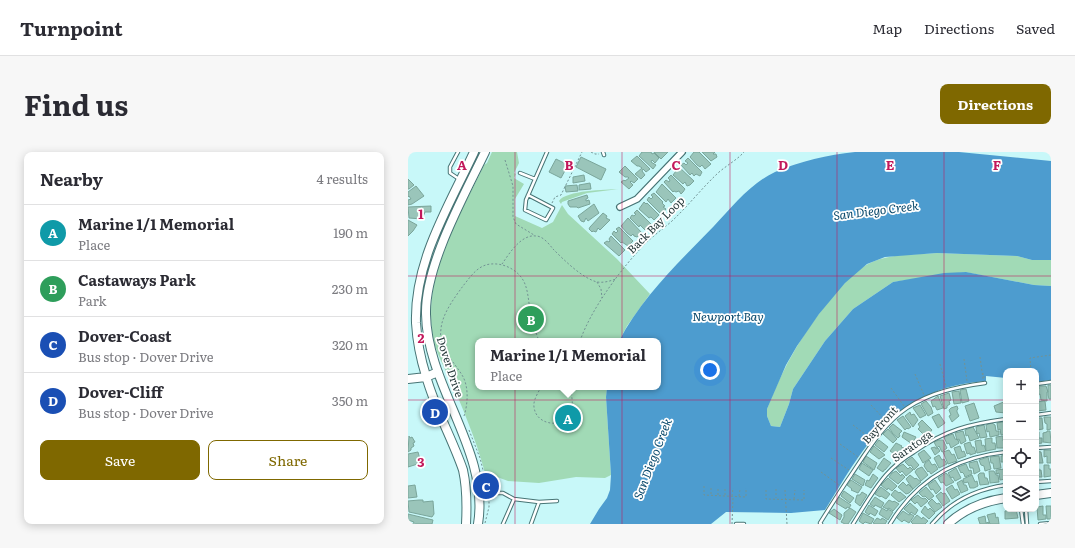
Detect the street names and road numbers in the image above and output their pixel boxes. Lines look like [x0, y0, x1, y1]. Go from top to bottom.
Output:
street label: Back Bay Loop [623, 192, 688, 257]
street label: Dover Drive [434, 334, 468, 399]
street label: Bayfront [858, 401, 901, 447]
street label: Saratoga [888, 425, 935, 465]

